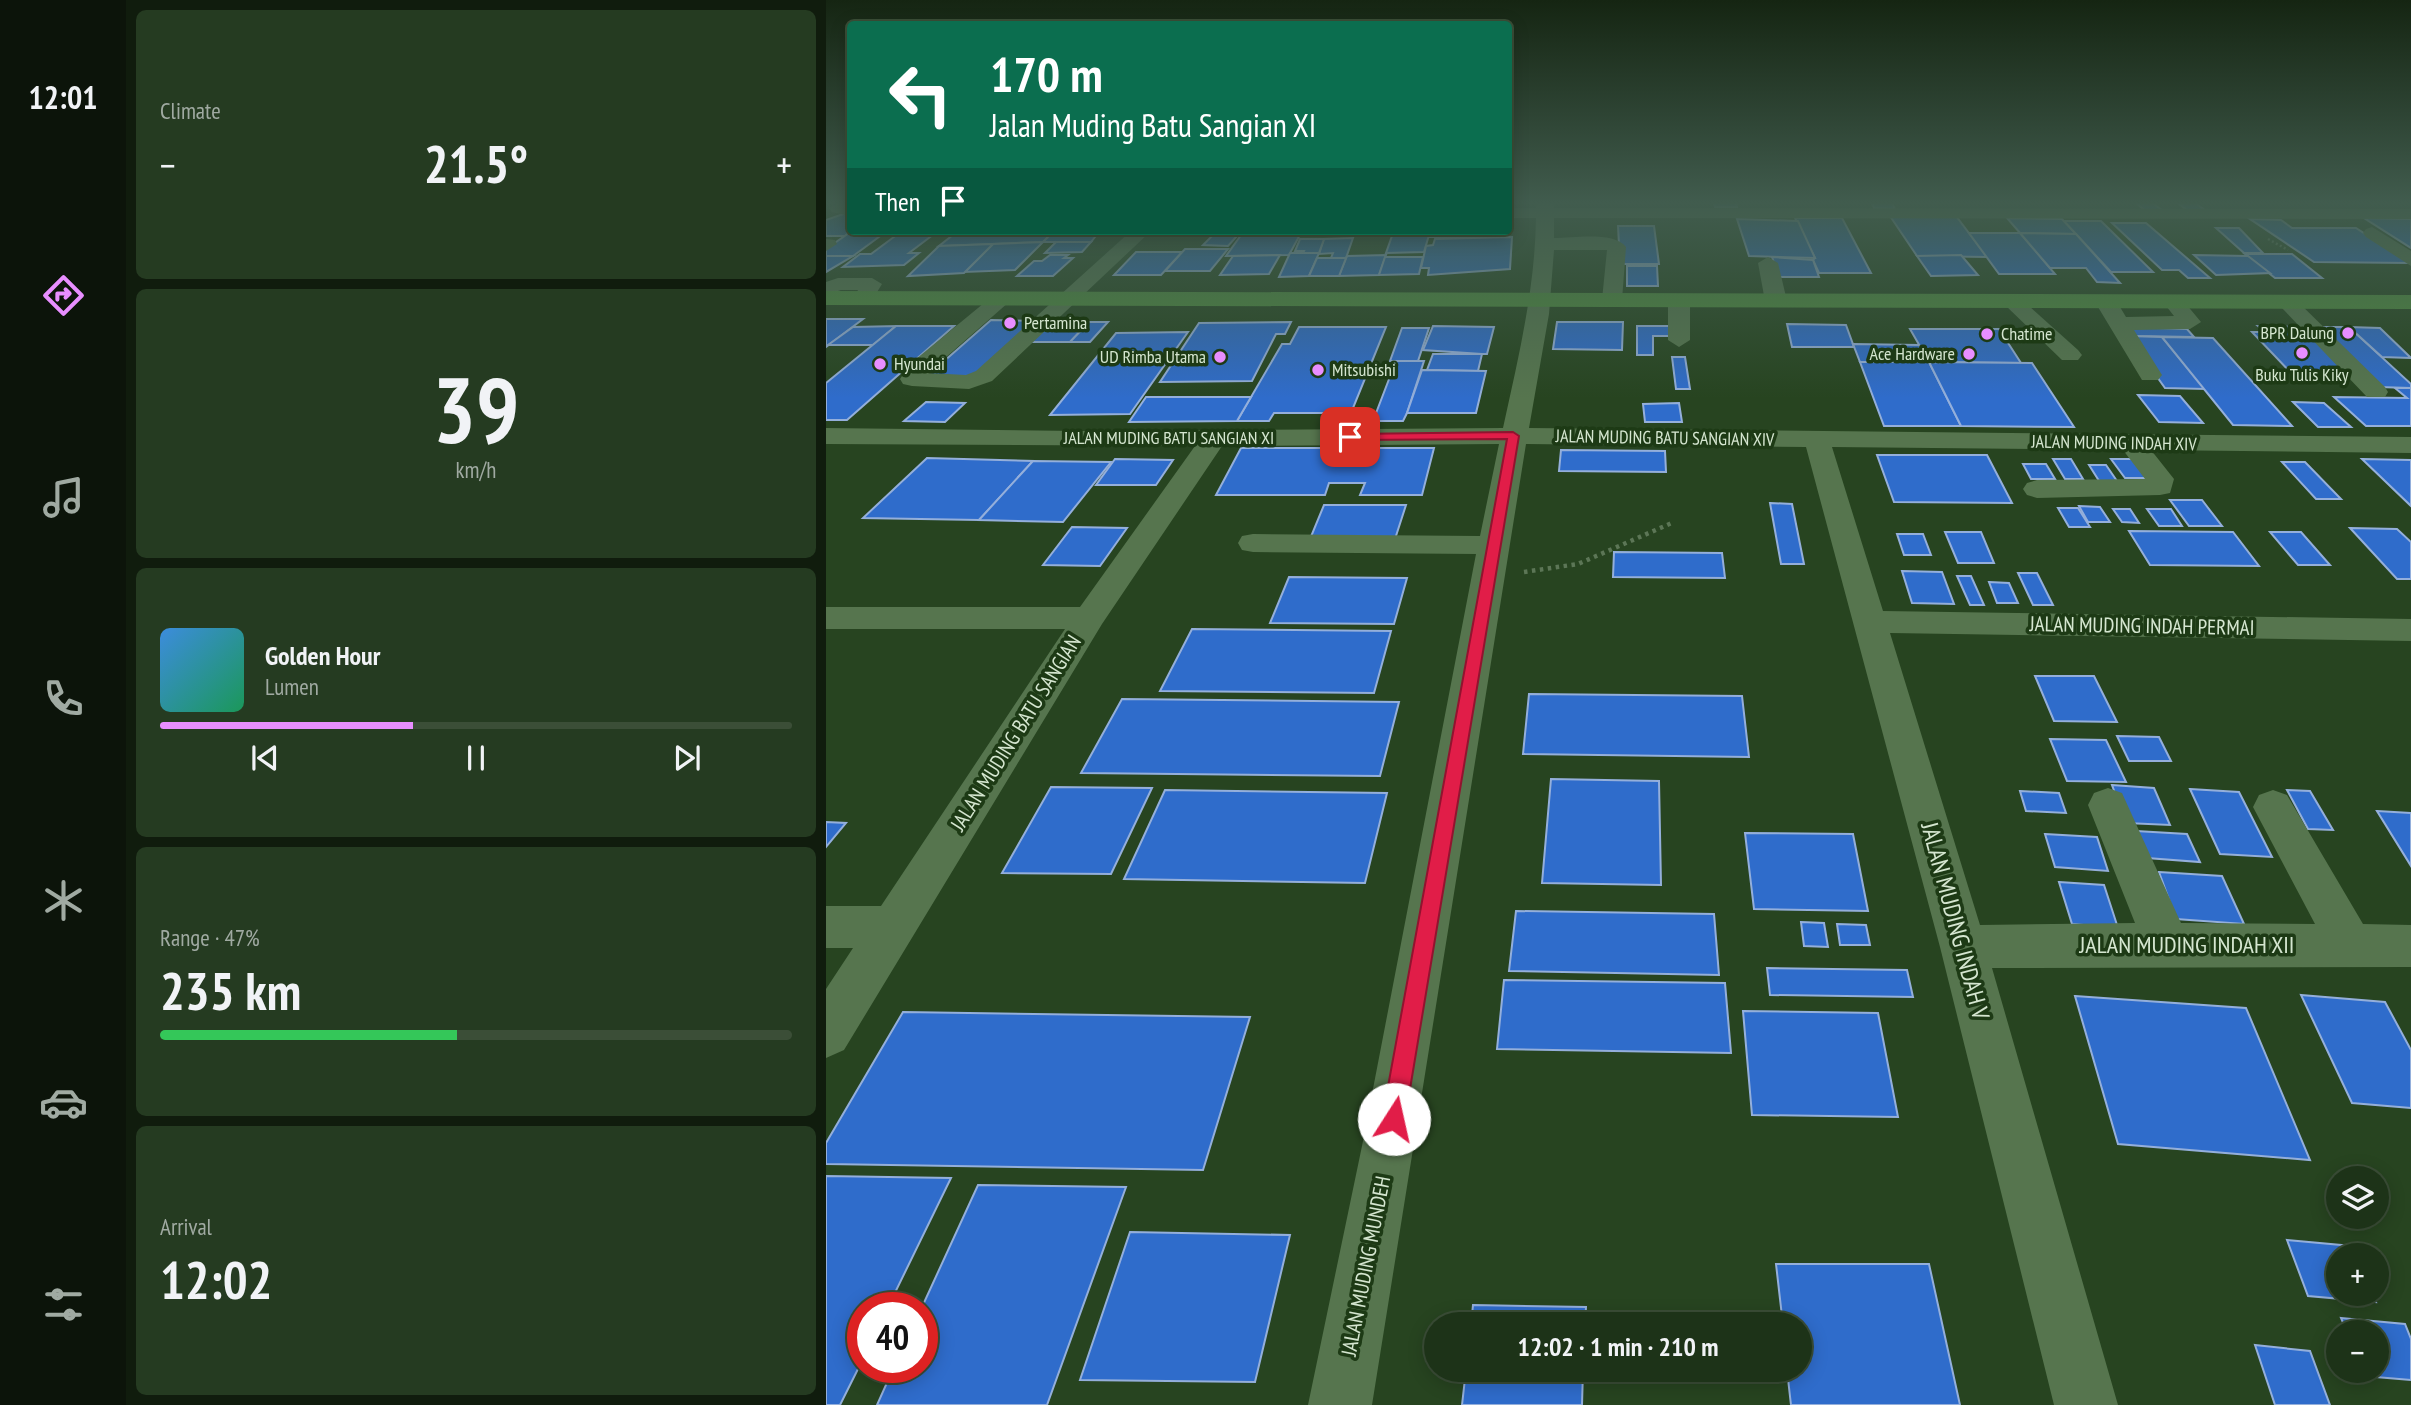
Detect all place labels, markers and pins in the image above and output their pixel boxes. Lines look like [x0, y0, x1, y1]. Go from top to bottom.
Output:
place label: Pertamina [1024, 311, 1087, 334]
marker: Pertamina [1002, 315, 1018, 331]
place label: BPR Dalung [2261, 321, 2334, 344]
place label: Chatime [2001, 322, 2052, 345]
marker: BPR Dalung [2340, 325, 2356, 341]
marker: Chatime [1979, 326, 1995, 342]
place label: Ace Hardware [1870, 342, 1955, 365]
place label: UD Rimba Utama [1100, 345, 1206, 368]
marker: Buku Tulis Kiky [2294, 345, 2310, 361]
marker: Ace Hardware [1961, 346, 1977, 362]
marker: UD Rimba Utama [1212, 349, 1228, 365]
place label: Hyundai [894, 352, 945, 375]
marker: Hyundai [872, 356, 888, 372]
place label: Mitsubishi [1332, 358, 1396, 381]
marker: Mitsubishi [1310, 362, 1326, 378]
place label: Buku Tulis Kiky [2255, 363, 2349, 386]
pin [1320, 407, 1380, 467]

